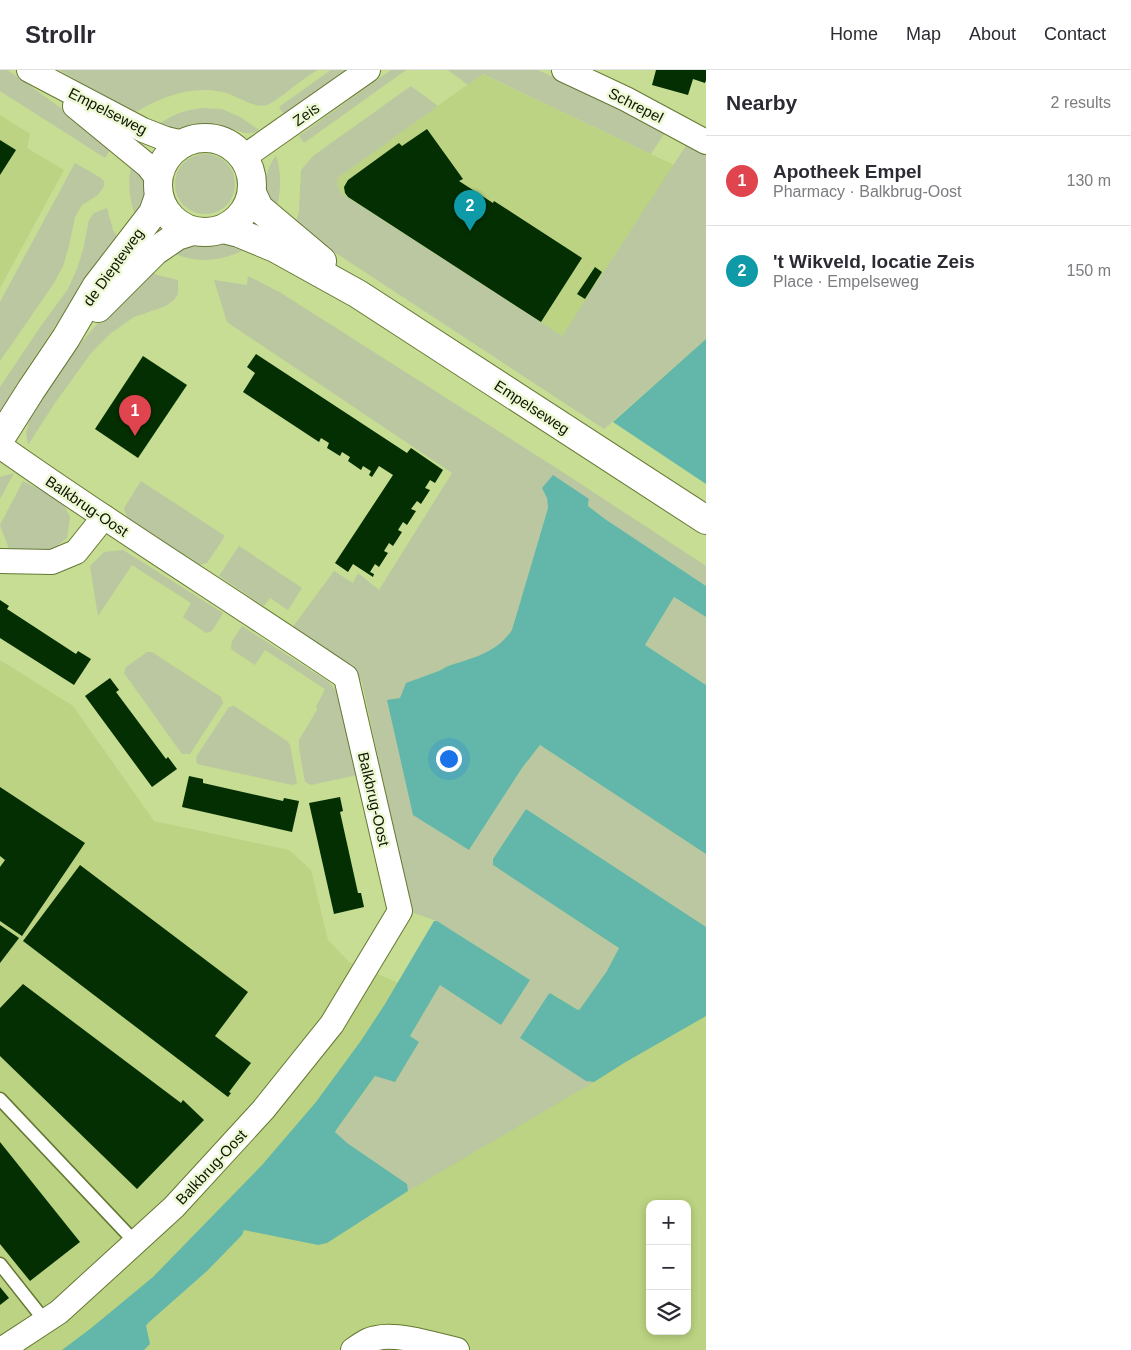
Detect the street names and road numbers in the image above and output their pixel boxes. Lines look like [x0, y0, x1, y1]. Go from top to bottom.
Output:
street label: Empelseweg [66, 84, 150, 138]
street label: Schrepel [606, 84, 666, 126]
street label: Zeis [290, 99, 322, 129]
street label: de Diepteweg [79, 225, 147, 309]
street label: Empelseweg [491, 376, 573, 438]
street label: Balkbrug-Oost [43, 472, 132, 540]
street label: Balkbrug-Oost [355, 750, 393, 848]
street label: Balkbrug-Oost [172, 1126, 250, 1208]

